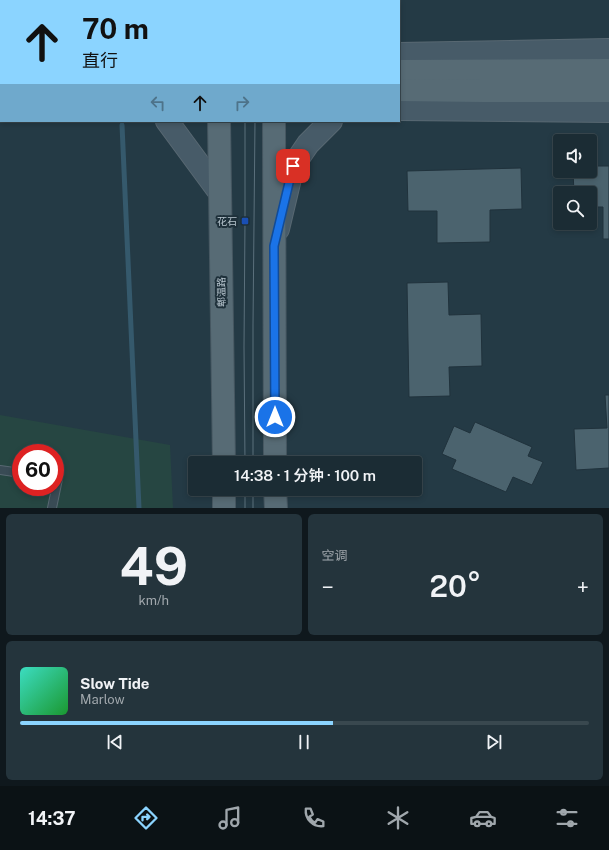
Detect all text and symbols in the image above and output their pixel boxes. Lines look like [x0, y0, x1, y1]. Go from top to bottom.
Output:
text: 70 m [82, 12, 149, 45]
icon: ahead [16, 16, 68, 68]
text: 直行 [82, 50, 118, 71]
icon: left [147, 92, 169, 114]
icon: ahead [189, 92, 211, 114]
icon: right [231, 92, 253, 114]
map controls [553, 134, 597, 230]
button: sound [553, 134, 597, 178]
pin [276, 149, 310, 183]
icon: arrive [282, 155, 304, 177]
button: search [553, 186, 597, 230]
place label: 花石 [217, 215, 237, 227]
marker: 花石 [240, 216, 250, 226]
street label: 郫温路 [215, 277, 227, 307]
position arrow [254, 396, 296, 438]
speed limit sign: 60 [12, 444, 64, 496]
text: 14:38 · 1 分钟 · 100 m [234, 467, 376, 484]
text: 49 [120, 536, 188, 597]
text: 空调 [322, 548, 348, 563]
text: 20° [430, 568, 481, 604]
text: − [322, 574, 334, 600]
text: + [577, 574, 589, 600]
text: km/h [138, 593, 169, 608]
text: Slow Tide [80, 675, 149, 692]
text: Marlow [80, 692, 125, 707]
icon: previous [104, 731, 126, 753]
icon: pause [293, 731, 315, 753]
icon: next [483, 731, 505, 753]
icon: directions [132, 804, 160, 832]
icon: music [216, 804, 244, 832]
icon: phone [300, 804, 328, 832]
icon: climate [384, 804, 412, 832]
icon: car [469, 804, 497, 832]
icon: filters [553, 804, 581, 832]
text: 14:37 [28, 808, 75, 829]

